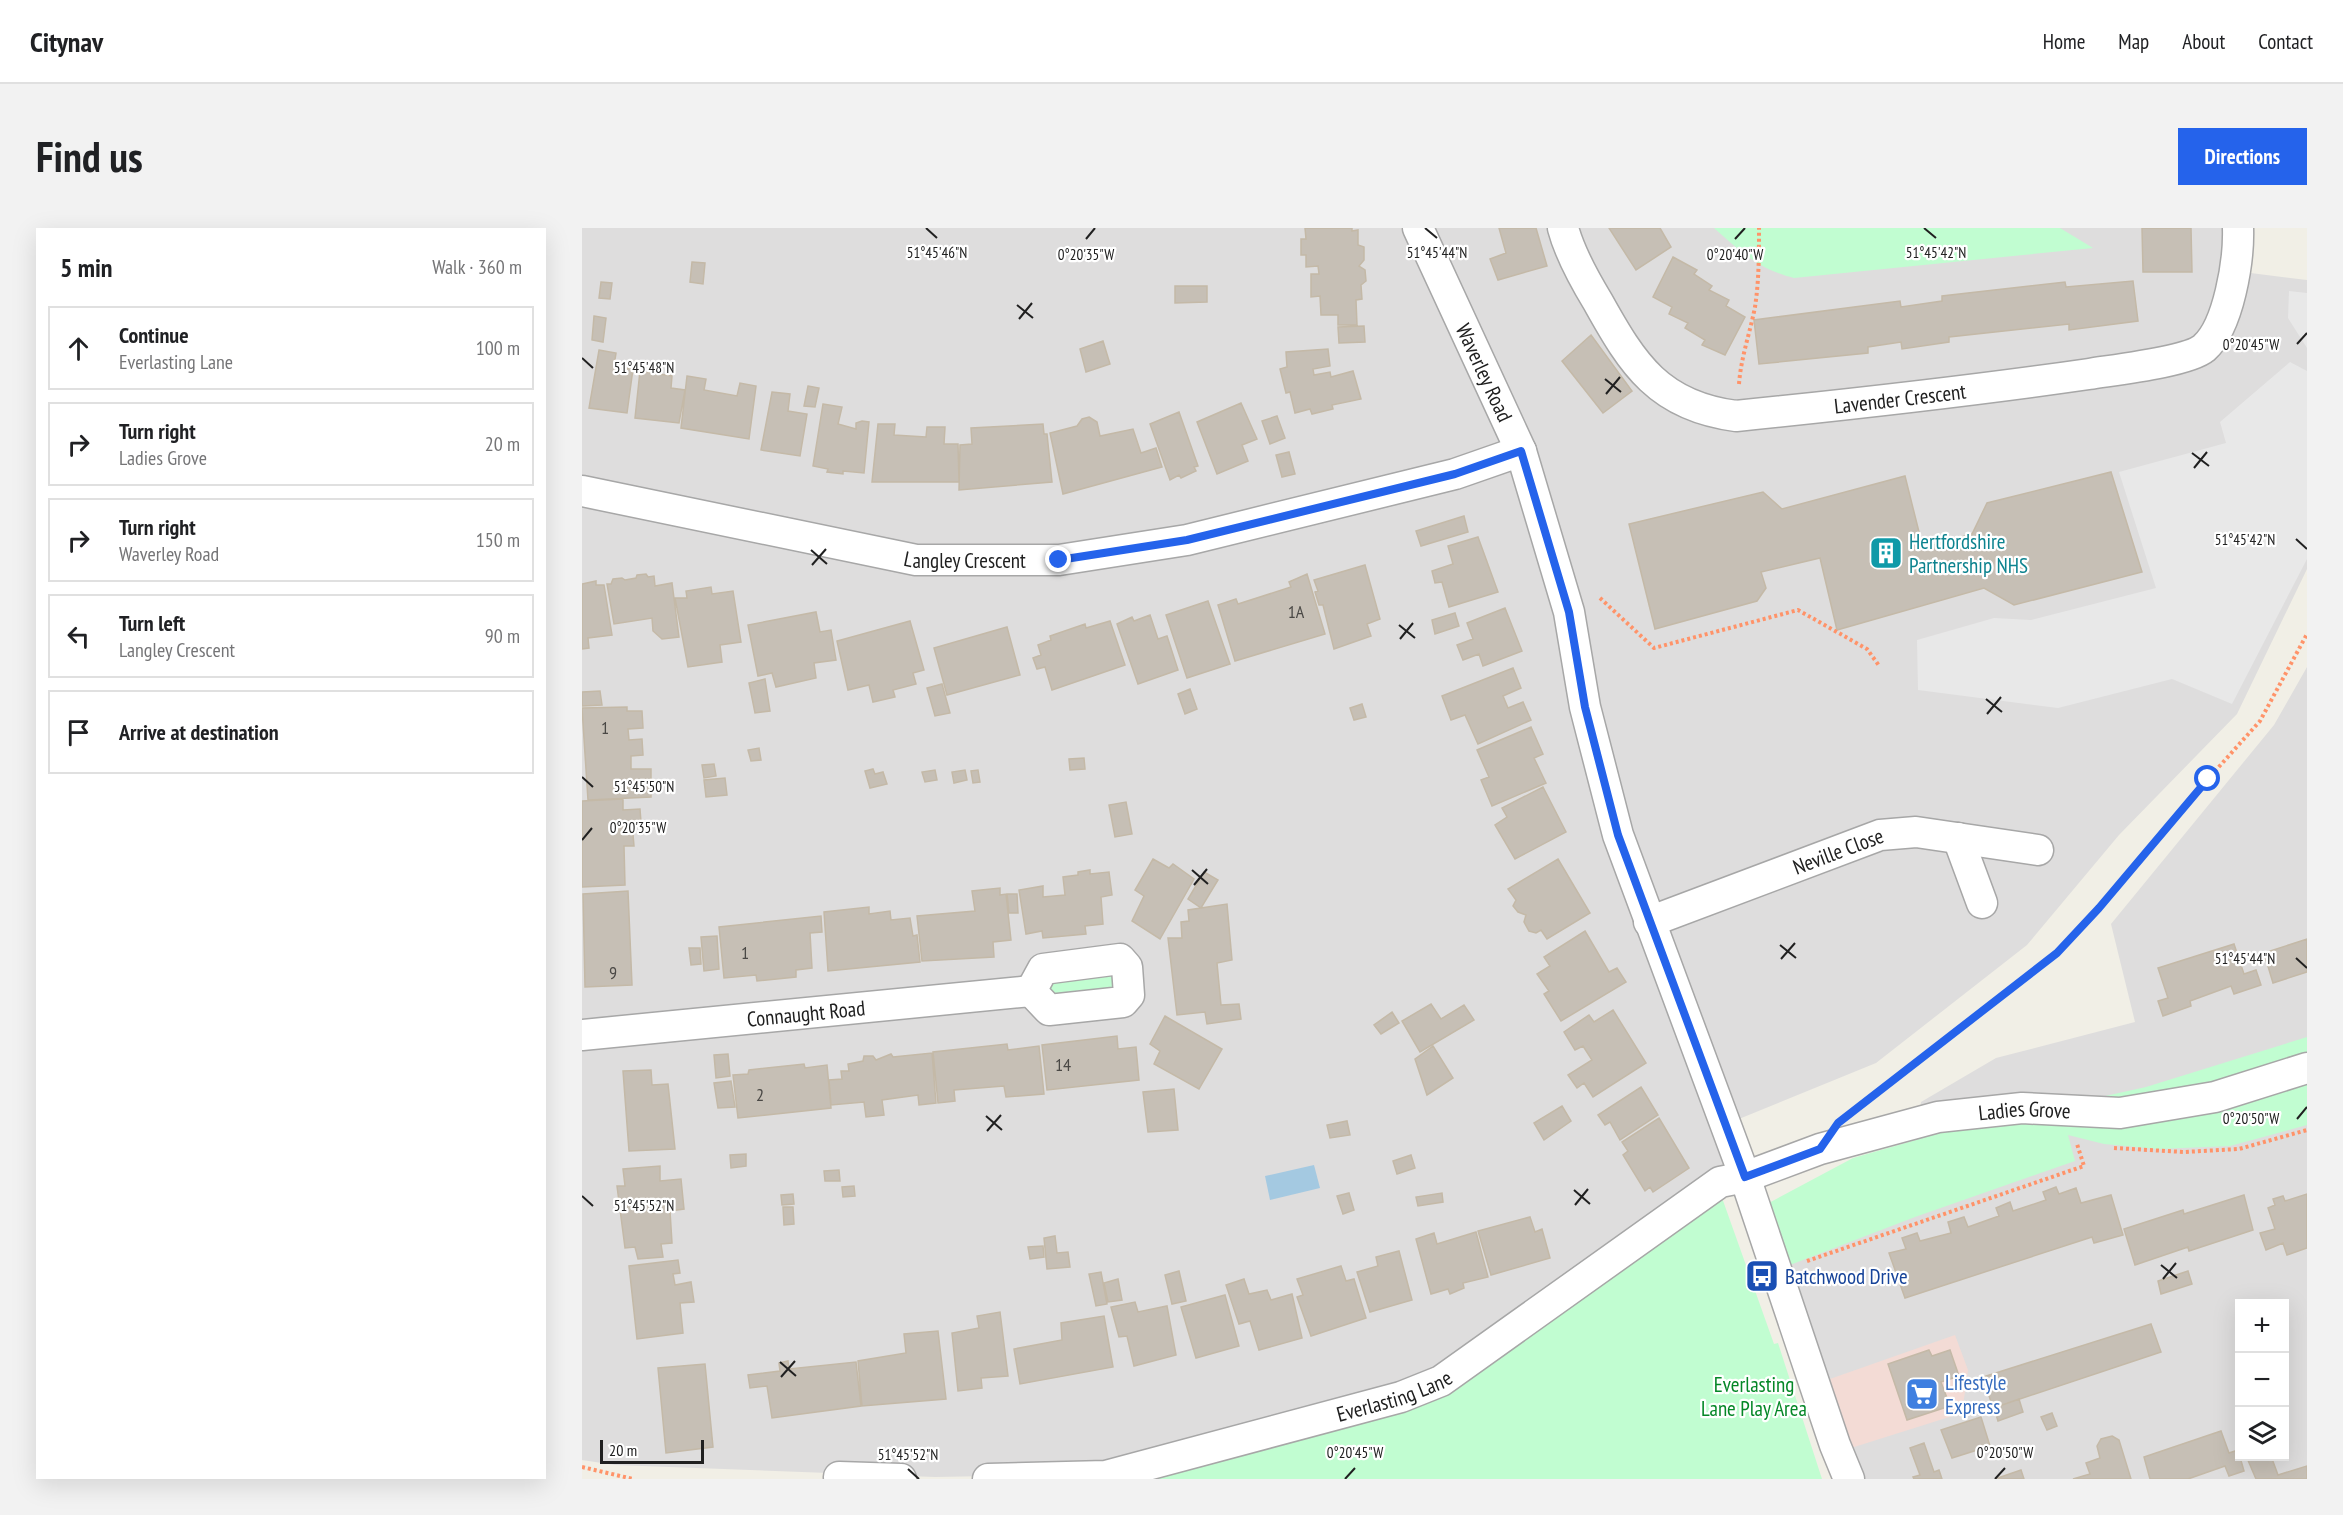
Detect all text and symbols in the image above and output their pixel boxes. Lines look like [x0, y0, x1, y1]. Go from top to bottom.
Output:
text: Citynav [30, 23, 103, 60]
text: Home [2043, 28, 2085, 55]
text: Map [2118, 28, 2149, 55]
text: About [2182, 28, 2225, 55]
text: Contact [2258, 28, 2313, 55]
button: Directions [2178, 128, 2307, 185]
text: Find us [36, 129, 143, 184]
text: 51°45'46"N [907, 243, 967, 262]
text: 51°45'44"N [1407, 243, 1467, 262]
text: 51°45'42"N [1906, 243, 1966, 262]
text: 0°20'35"W [1058, 245, 1114, 264]
text: 0°20'40"W [1707, 245, 1763, 264]
text: 5 min [60, 251, 113, 284]
text: Walk · 360 m [432, 254, 522, 280]
street label: Waverley Road [1450, 319, 1519, 426]
text: Continue [119, 321, 189, 349]
icon: ahead [62, 332, 95, 365]
text: 100 m [476, 335, 520, 361]
text: 0°20'45"W [2223, 335, 2279, 354]
text: Everlasting Lane [119, 349, 233, 375]
text: 51°45'48"N [614, 358, 674, 377]
street label: Lavender Crescent [1833, 377, 1968, 419]
text: Turn right [119, 417, 196, 445]
icon: right [62, 428, 95, 461]
text: 20 m [485, 431, 520, 457]
text: Ladies Grove [119, 445, 207, 471]
text: Turn right [119, 513, 196, 541]
icon: right [62, 524, 95, 557]
text: 150 m [476, 527, 520, 553]
place label: Hertfordshire Partnership NHS [1909, 528, 2028, 579]
text: 51°45'42"N [2215, 530, 2275, 549]
building icon: Hertfordshire Partnership NHS [1868, 535, 1904, 571]
text: Waverley Road [119, 541, 219, 567]
street label: Langley Crescent [902, 544, 1026, 574]
route end [1045, 546, 1071, 572]
house number: 1A [1288, 600, 1305, 623]
text: Turn left [119, 609, 185, 637]
icon: left [62, 620, 95, 653]
text: 90 m [485, 623, 520, 649]
text: Langley Crescent [119, 637, 235, 663]
icon: arrive [62, 716, 95, 749]
house number: 1 [601, 716, 609, 739]
text: Arrive at destination [119, 718, 279, 746]
route start [2194, 765, 2220, 791]
text: 51°45'50"N [614, 777, 674, 796]
text: 0°20'35"W [610, 818, 666, 837]
street label: Neville Close [1789, 821, 1887, 880]
house number: 1 [741, 941, 749, 964]
text: 51°45'44"N [2215, 949, 2275, 968]
house number: 9 [609, 961, 617, 984]
street label: Connaught Road [746, 994, 866, 1032]
house number: 14 [1055, 1053, 1071, 1076]
house number: 2 [756, 1083, 764, 1106]
street label: Ladies Grove [1977, 1094, 2071, 1126]
text: 0°20'50"W [2223, 1109, 2279, 1128]
text: 51°45'52"N [614, 1196, 674, 1215]
bus stop icon: Batchwood Drive [1744, 1258, 1780, 1294]
place label: Batchwood Drive [1785, 1263, 1908, 1290]
map controls [2235, 1299, 2289, 1461]
button: + [2235, 1299, 2289, 1353]
button: − [2235, 1353, 2289, 1407]
street label: Everlasting Lane [1333, 1364, 1457, 1427]
place label: Lifestyle Express [1945, 1369, 2006, 1420]
park label: Everlasting Lane Play Area [1701, 1371, 1807, 1422]
supermarket icon: Lifestyle Express [1904, 1376, 1940, 1412]
button: layers [2235, 1407, 2289, 1461]
scale bar [600, 1437, 704, 1464]
text: 20 m [609, 1440, 637, 1460]
text: 0°20'45"W [1327, 1443, 1383, 1462]
text: 0°20'50"W [1977, 1443, 2033, 1462]
text: 51°45'52"N [878, 1445, 938, 1464]

